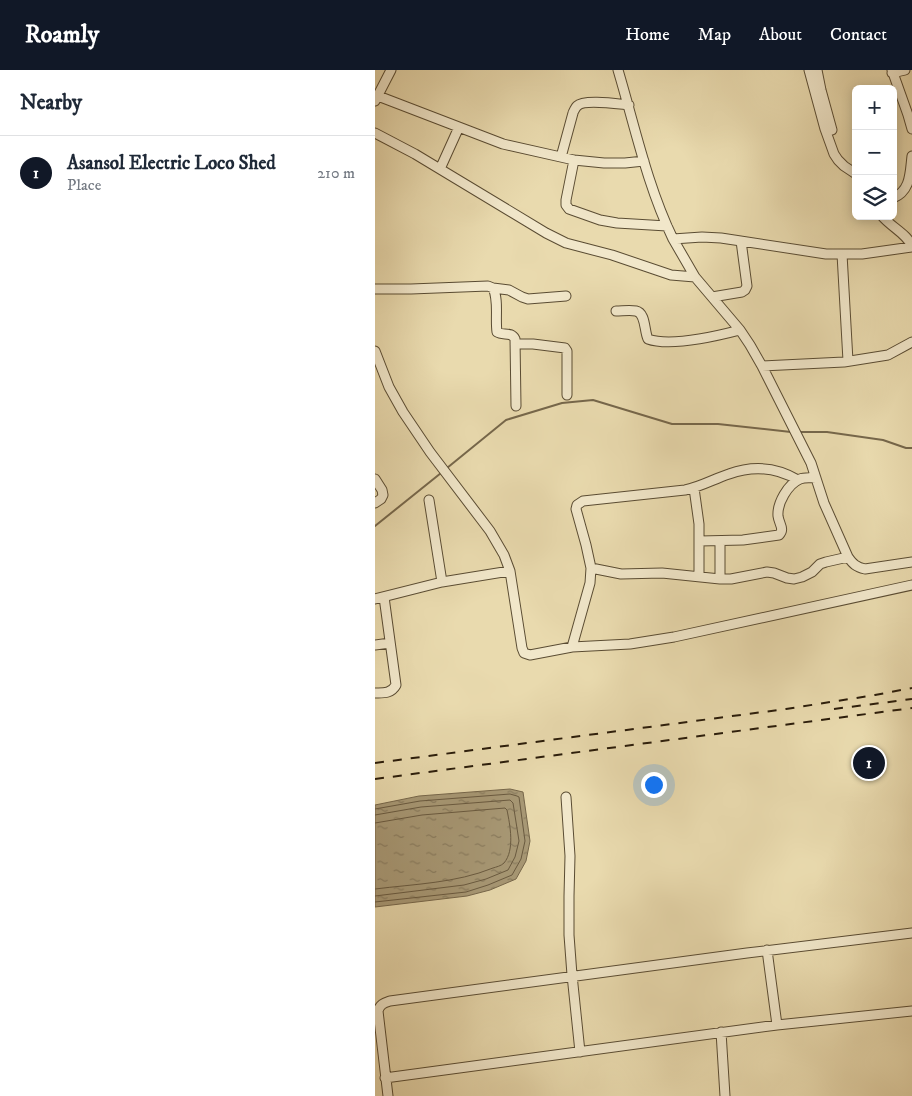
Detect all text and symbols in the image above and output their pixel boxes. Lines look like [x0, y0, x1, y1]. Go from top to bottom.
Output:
text: Roamly [25, 20, 99, 50]
text: Home [625, 24, 670, 46]
text: Map [698, 24, 731, 46]
text: About [759, 24, 802, 46]
text: Contact [830, 24, 887, 46]
map controls [852, 85, 897, 220]
button: + [852, 85, 897, 130]
text: Nearby [20, 90, 82, 116]
button: − [852, 130, 897, 175]
text: Asansol Electric Loco Shed [67, 152, 276, 175]
text: 1 [33, 163, 39, 183]
text: 210 m [317, 163, 355, 183]
text: Place [67, 175, 101, 195]
button: layers [852, 175, 897, 220]
pin: 1 [853, 744, 885, 782]
your location [641, 772, 667, 798]

